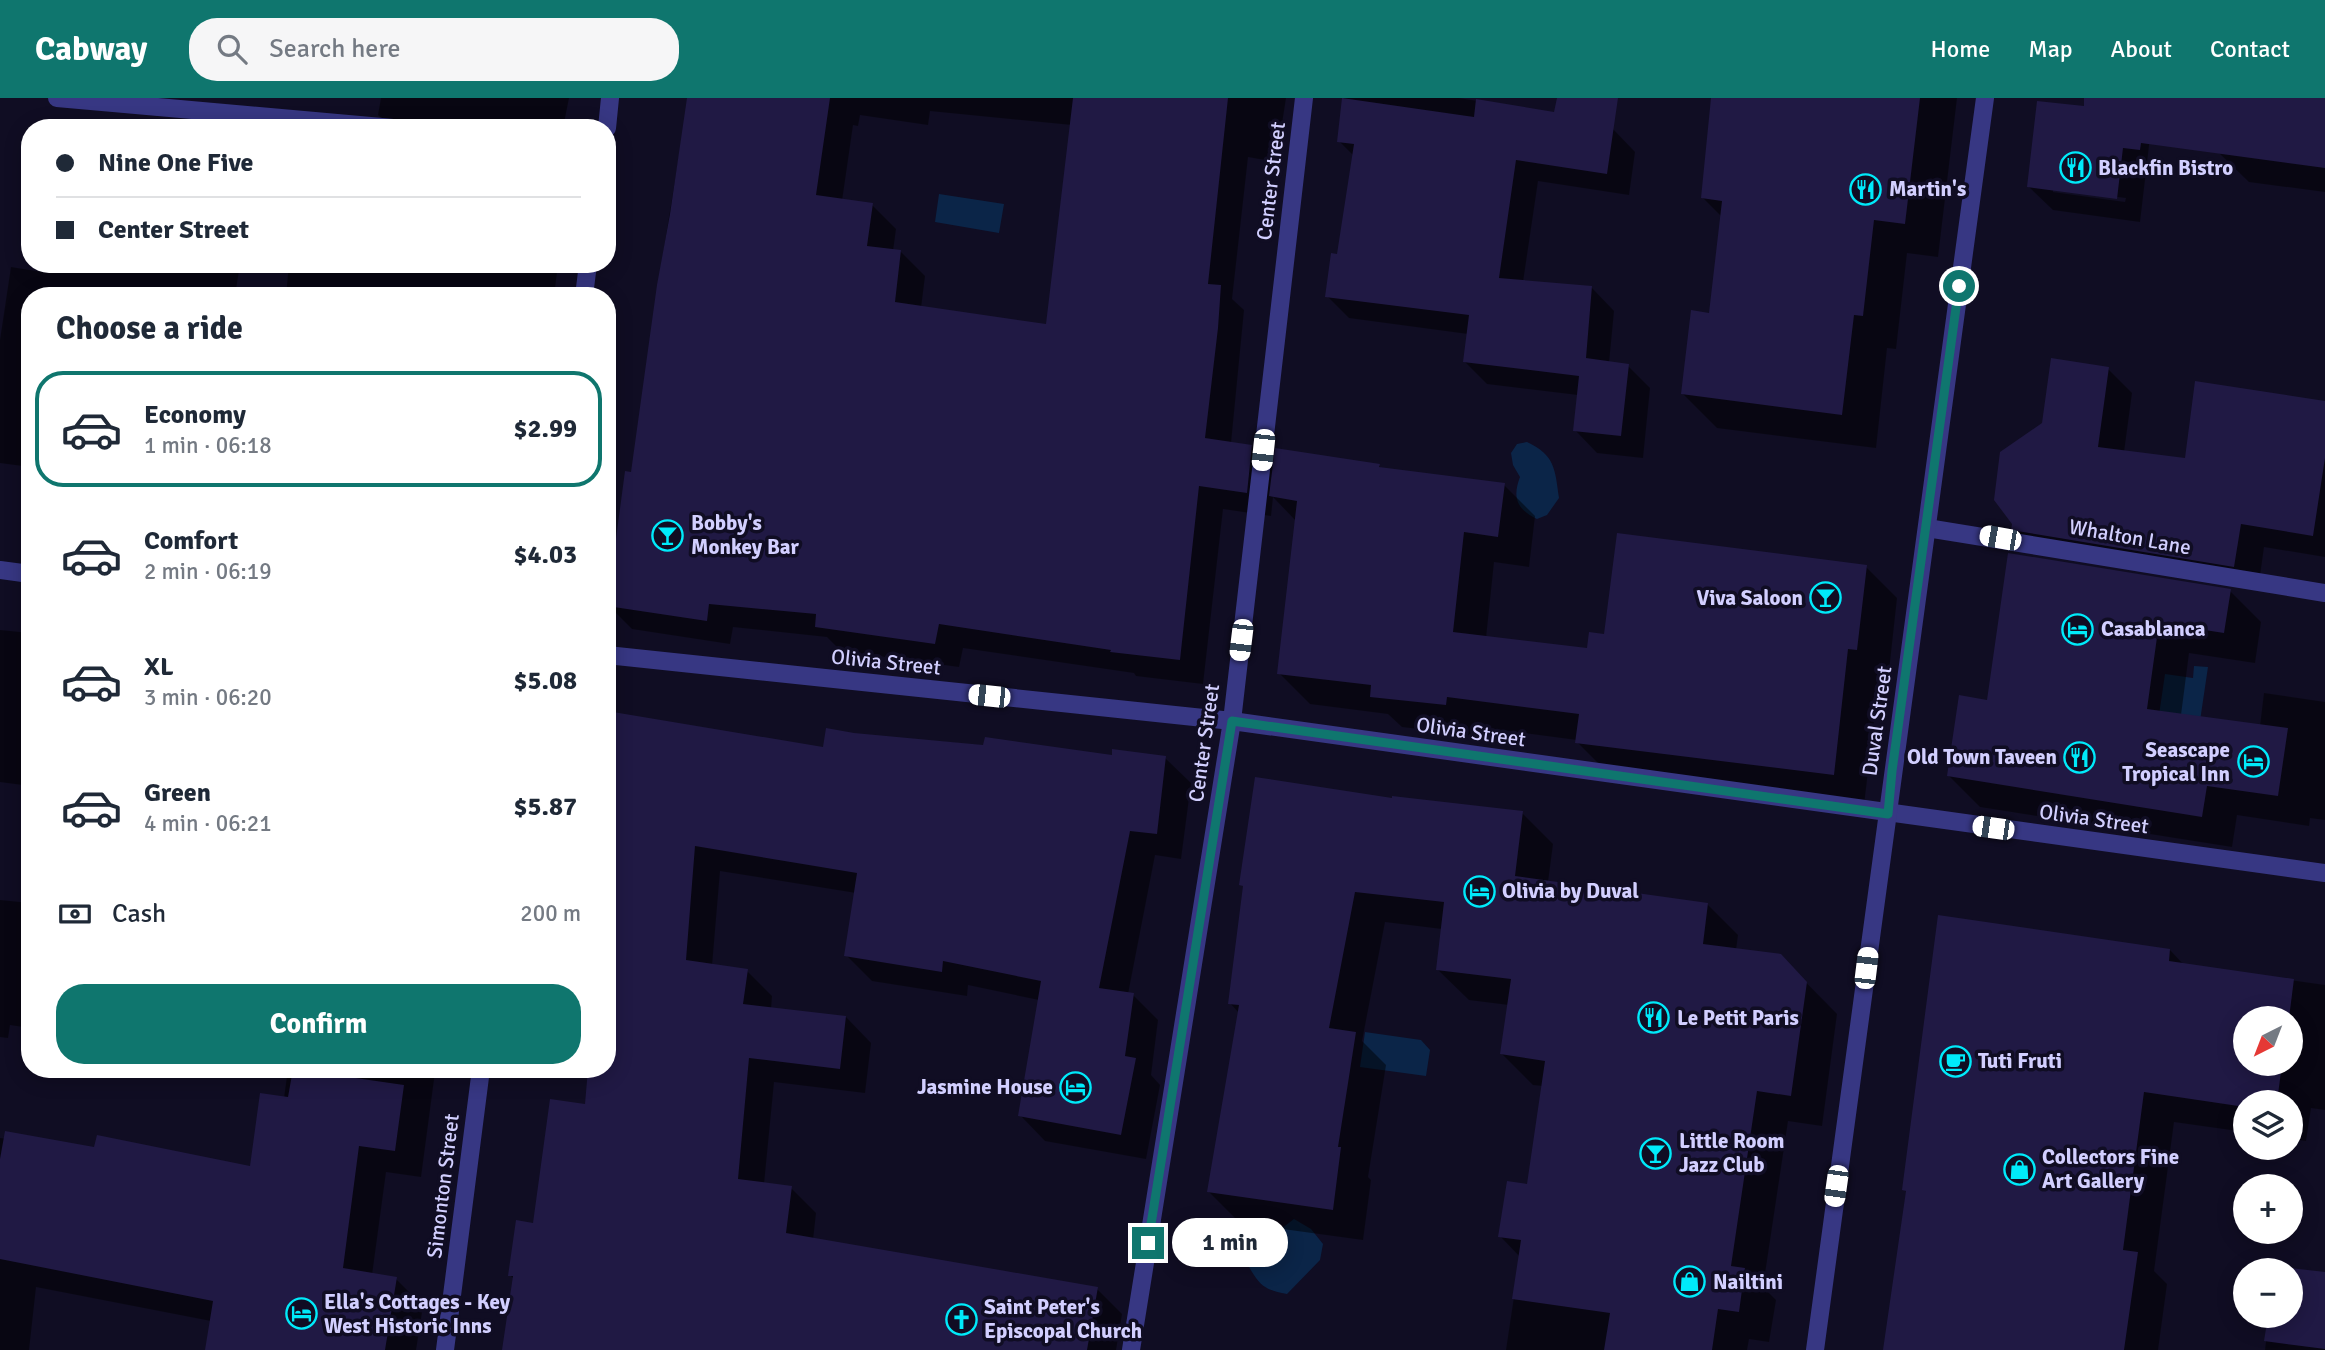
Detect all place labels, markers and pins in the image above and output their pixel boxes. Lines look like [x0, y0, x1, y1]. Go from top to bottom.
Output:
restaurant icon: Blackfin Bistro [2058, 151, 2092, 185]
place label: Blackfin Bistro [2098, 155, 2233, 181]
restaurant icon: Martin's [1849, 172, 1883, 206]
place label: Martin's [1889, 176, 1966, 202]
place label: Bobby's Monkey Bar [691, 510, 800, 560]
bar icon: Bobby's Monkey Bar [651, 518, 685, 552]
bar icon: Viva Saloon [1809, 581, 1843, 615]
place label: Viva Saloon [1697, 585, 1803, 611]
hotel icon: Casablanca [2061, 612, 2095, 646]
place label: Casablanca [2101, 616, 2206, 642]
place label: Seascape Tropical Inn [2122, 737, 2230, 787]
restaurant icon: Old Town Taveen [2063, 740, 2097, 774]
place label: Old Town Taveen [1907, 744, 2057, 770]
hotel icon: Seascape Tropical Inn [2236, 745, 2270, 779]
hotel icon: Olivia by Duval [1462, 874, 1496, 908]
place label: Olivia by Duval [1502, 878, 1639, 904]
restaurant icon: Le Petit Paris [1637, 1001, 1671, 1035]
place label: Le Petit Paris [1677, 1005, 1799, 1031]
cafe icon: Tuti Fruti [1938, 1044, 1972, 1078]
place label: Tuti Fruti [1978, 1048, 2062, 1074]
hotel icon: Jasmine House [1059, 1070, 1093, 1104]
place label: Jasmine House [917, 1074, 1053, 1100]
place label: Little Room Jazz Club [1679, 1128, 1784, 1178]
bar icon: Little Room Jazz Club [1639, 1136, 1673, 1170]
place label: Collectors Fine Art Gallery [2042, 1144, 2179, 1194]
shop icon: Collectors Fine Art Gallery [2002, 1152, 2036, 1186]
shop icon: Nailtini [1673, 1265, 1707, 1299]
place label: Nailtini [1713, 1269, 1783, 1295]
place label: Ella's Cottages - Key West Historic Inns [324, 1289, 511, 1339]
place label: Saint Peter's Episcopal Church [984, 1294, 1142, 1344]
hotel icon: Ella's Cottages - Key West Historic Inns [284, 1297, 318, 1331]
church icon: Saint Peter's Episcopal Church [944, 1302, 978, 1336]

